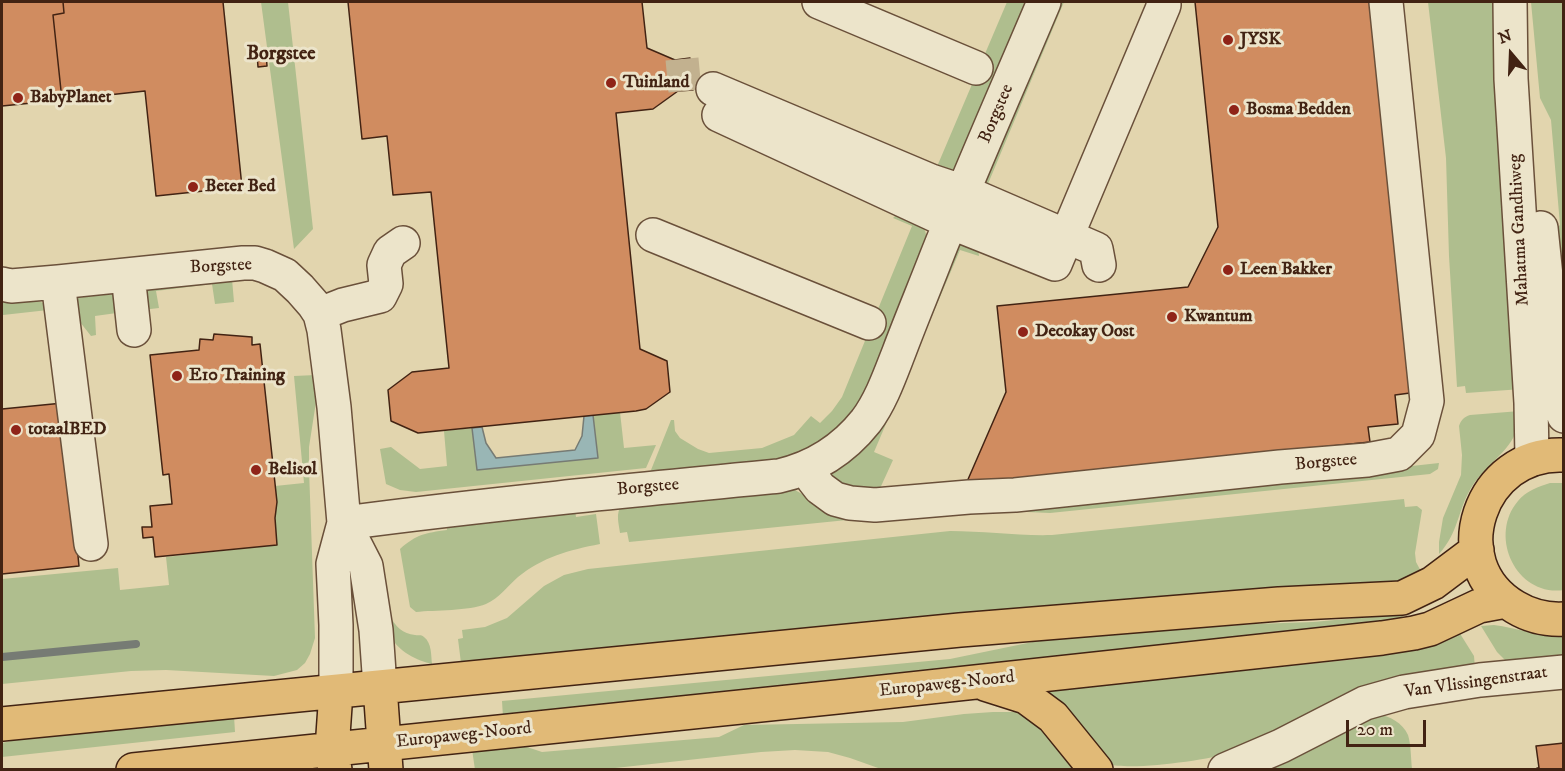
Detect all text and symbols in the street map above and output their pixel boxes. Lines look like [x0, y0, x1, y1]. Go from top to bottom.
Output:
north arrow [1481, 24, 1541, 84]
text: N [1496, 25, 1515, 49]
place label: JYSK [1240, 29, 1281, 51]
marker: JYSK [1221, 33, 1235, 47]
district label: Borgstee [246, 43, 316, 67]
place label: Tuinland [623, 72, 689, 94]
marker: Tuinland [604, 76, 618, 90]
street label: Borgstee [975, 81, 1019, 147]
place label: BabyPlanet [30, 87, 112, 109]
marker: BabyPlanet [11, 91, 25, 105]
place label: Bosma Bedden [1246, 99, 1351, 121]
marker: Bosma Bedden [1227, 103, 1241, 117]
street label: Mahatma Gandhiweg [1505, 153, 1535, 307]
place label: Beter Bed [205, 176, 275, 198]
marker: Beter Bed [186, 180, 200, 194]
street label: Borgstee [189, 255, 253, 279]
place label: Leen Bakker [1240, 259, 1332, 281]
marker: Leen Bakker [1221, 263, 1235, 277]
place label: Kwantum [1184, 306, 1253, 328]
marker: Kwantum [1165, 310, 1179, 324]
place label: Decokay Oost [1035, 321, 1134, 343]
marker: Decokay Oost [1016, 325, 1030, 339]
place label: E10 Training [189, 365, 285, 387]
marker: E10 Training [170, 369, 184, 383]
place label: totaalBED [28, 419, 107, 441]
marker: totaalBED [9, 423, 23, 437]
street label: Borgstee [1294, 450, 1358, 476]
place label: Belisol [268, 459, 317, 481]
marker: Belisol [249, 463, 263, 477]
street label: Borgstee [616, 475, 680, 501]
street label: Van Vlissingenstraat [1403, 662, 1549, 704]
street label: Europaweg-Noord [878, 667, 1016, 703]
scale bar [1349, 708, 1428, 746]
street label: Europaweg-Noord [395, 718, 533, 754]
text: 20 m [1357, 719, 1393, 741]

